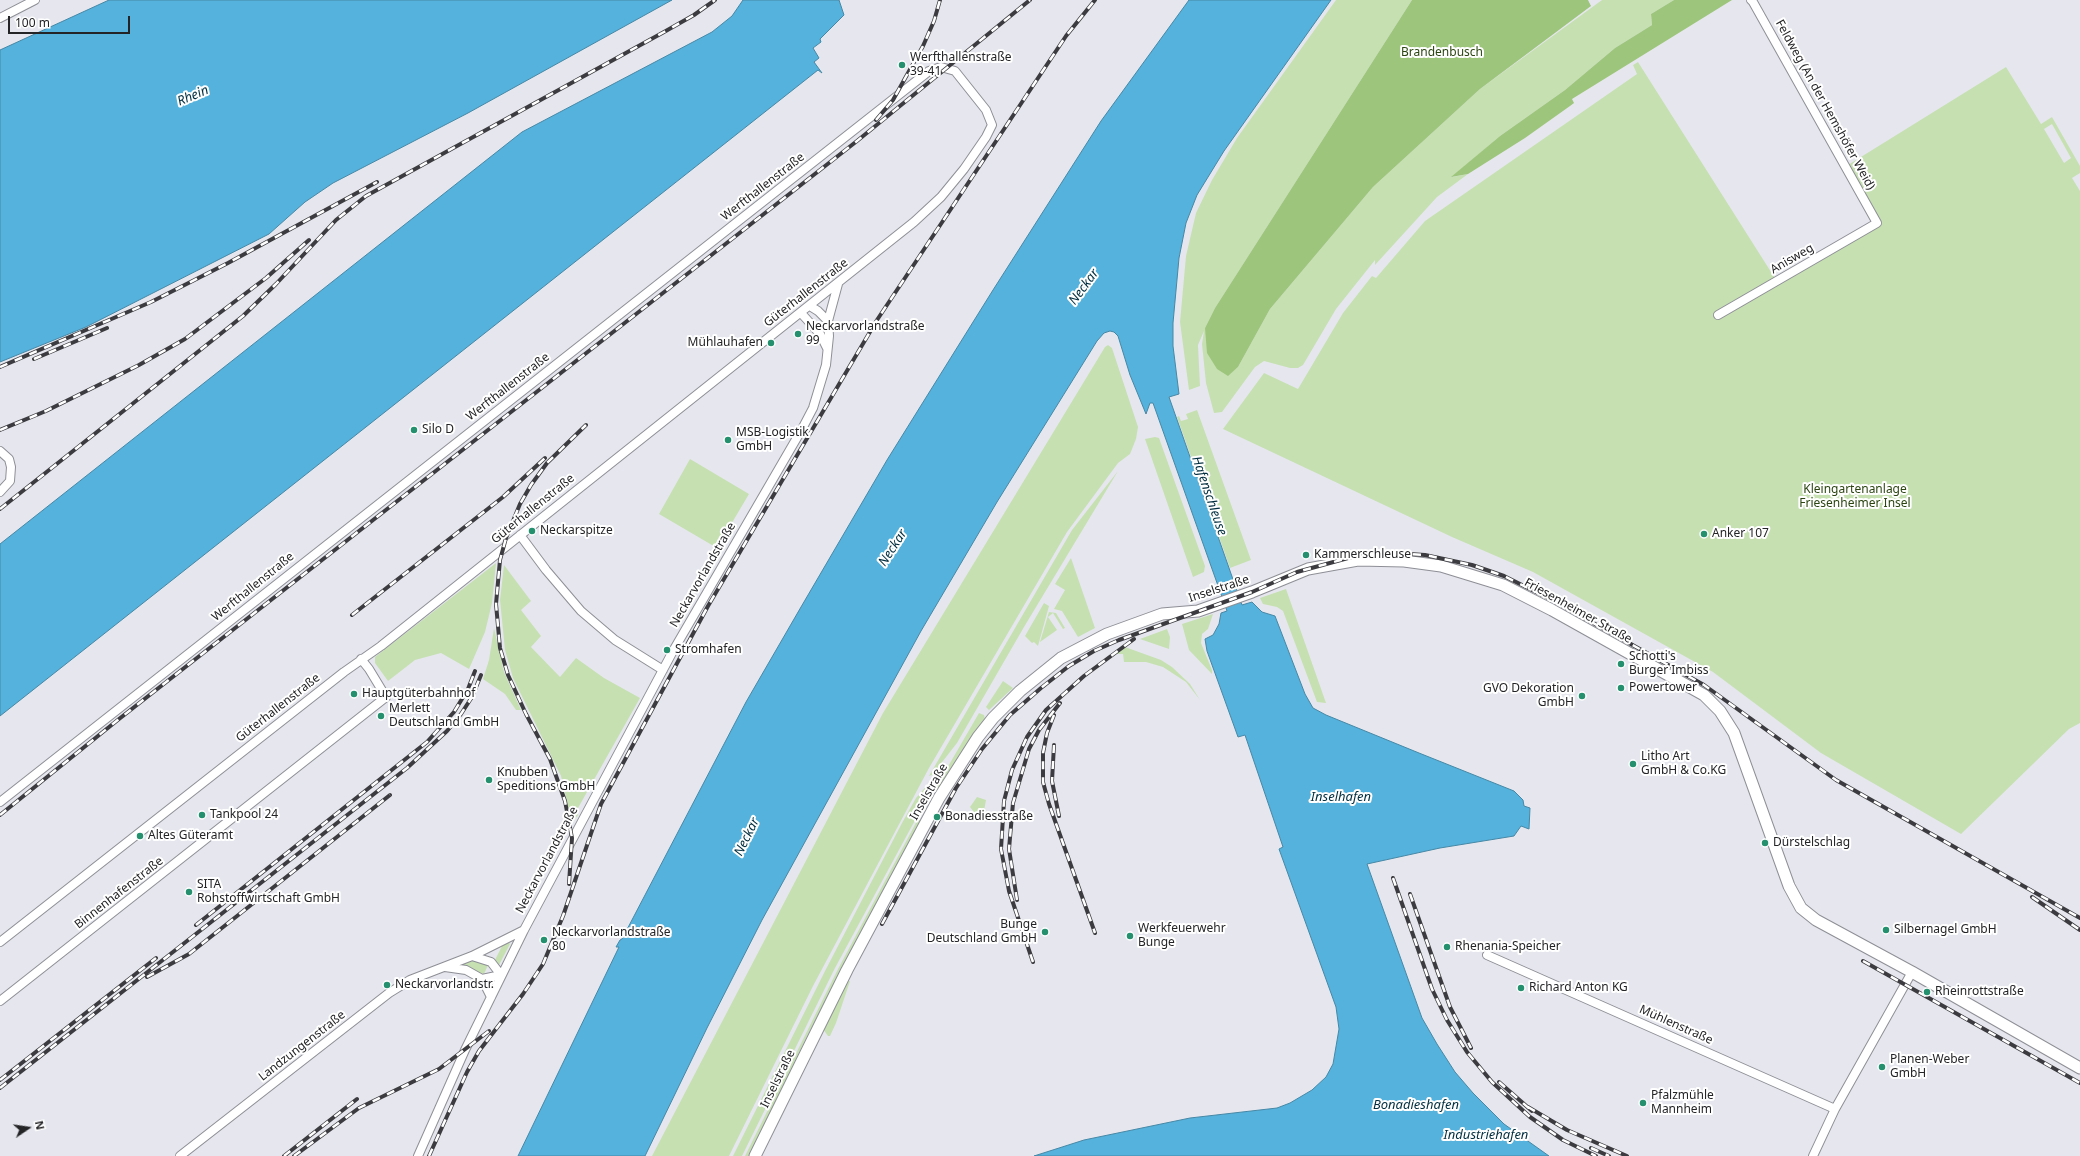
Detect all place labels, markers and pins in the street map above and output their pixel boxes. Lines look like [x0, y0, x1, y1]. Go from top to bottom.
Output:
place label: Werfthallenstraße 39-41 [910, 51, 1011, 79]
marker: Werfthallenstraße 39-41 [897, 60, 907, 70]
place label: Neckarvorlandstraße 99 [806, 320, 925, 348]
marker: Neckarvorlandstraße 99 [793, 329, 803, 339]
place label: Mühlauhafen [688, 336, 763, 350]
marker: Mühlauhafen [766, 338, 776, 348]
place label: Silo D [422, 423, 454, 437]
marker: Silo D [409, 425, 419, 435]
place label: MSB-Logistik GmbH [736, 426, 809, 454]
marker: MSB-Logistik GmbH [723, 435, 733, 445]
place label: Neckarspitze [540, 524, 613, 538]
marker: Neckarspitze [527, 526, 537, 536]
place label: Anker 107 [1712, 527, 1769, 541]
marker: Anker 107 [1699, 529, 1709, 539]
place label: Kammerschleuse [1314, 548, 1411, 562]
marker: Kammerschleuse [1301, 550, 1311, 560]
place label: Stromhafen [675, 643, 742, 657]
marker: Stromhafen [662, 645, 672, 655]
place label: Schotti's Burger Imbiss [1629, 650, 1709, 678]
marker: Schotti's Burger Imbiss [1616, 659, 1626, 669]
place label: Powertower [1629, 681, 1697, 695]
place label: GVO Dekoration GmbH [1483, 682, 1574, 710]
marker: Powertower [1616, 683, 1626, 693]
place label: Hauptgüterbahnhof [362, 687, 475, 701]
marker: Hauptgüterbahnhof [349, 689, 359, 699]
marker: GVO Dekoration GmbH [1577, 691, 1587, 701]
place label: Merlett Deutschland GmbH [389, 702, 499, 730]
marker: Merlett Deutschland GmbH [376, 711, 386, 721]
place label: Litho Art GmbH & Co.KG [1641, 750, 1726, 778]
marker: Litho Art GmbH & Co.KG [1628, 759, 1638, 769]
place label: Knubben Speditions GmbH [497, 766, 595, 794]
marker: Knubben Speditions GmbH [484, 775, 494, 785]
place label: Tankpool 24 [210, 808, 278, 822]
marker: Tankpool 24 [197, 810, 207, 820]
place label: Bonadiesstraße [945, 810, 1033, 824]
marker: Bonadiesstraße [932, 812, 942, 822]
place label: Altes Güteramt [148, 829, 233, 843]
marker: Altes Güteramt [135, 831, 145, 841]
place label: Dürstelschlag [1773, 836, 1850, 850]
marker: Dürstelschlag [1760, 838, 1770, 848]
place label: SITA Rohstoffwirtschaft GmbH [197, 878, 340, 906]
marker: SITA Rohstoffwirtschaft GmbH [184, 887, 194, 897]
place label: Bunge Deutschland GmbH [927, 918, 1037, 946]
place label: Werkfeuerwehr Bunge [1138, 922, 1226, 950]
place label: Silbernagel GmbH [1894, 923, 1997, 937]
marker: Silbernagel GmbH [1881, 925, 1891, 935]
place label: Neckarvorlandstraße 80 [552, 926, 671, 954]
marker: Bunge Deutschland GmbH [1040, 927, 1050, 937]
marker: Werkfeuerwehr Bunge [1125, 931, 1135, 941]
marker: Neckarvorlandstraße 80 [539, 935, 549, 945]
place label: Rhenania-Speicher [1455, 940, 1561, 954]
marker: Rhenania-Speicher [1442, 942, 1452, 952]
place label: Neckarvorlandstr. [395, 978, 494, 992]
marker: Neckarvorlandstr. [382, 980, 392, 990]
place label: Richard Anton KG [1529, 981, 1628, 995]
marker: Richard Anton KG [1516, 983, 1526, 993]
place label: Rheinrottstraße [1935, 985, 2024, 999]
marker: Rheinrottstraße [1922, 987, 1932, 997]
place label: Planen-Weber GmbH [1890, 1053, 1969, 1081]
marker: Planen-Weber GmbH [1877, 1062, 1887, 1072]
place label: Pfalzmühle Mannheim [1651, 1089, 1714, 1117]
marker: Pfalzmühle Mannheim [1638, 1098, 1648, 1108]

